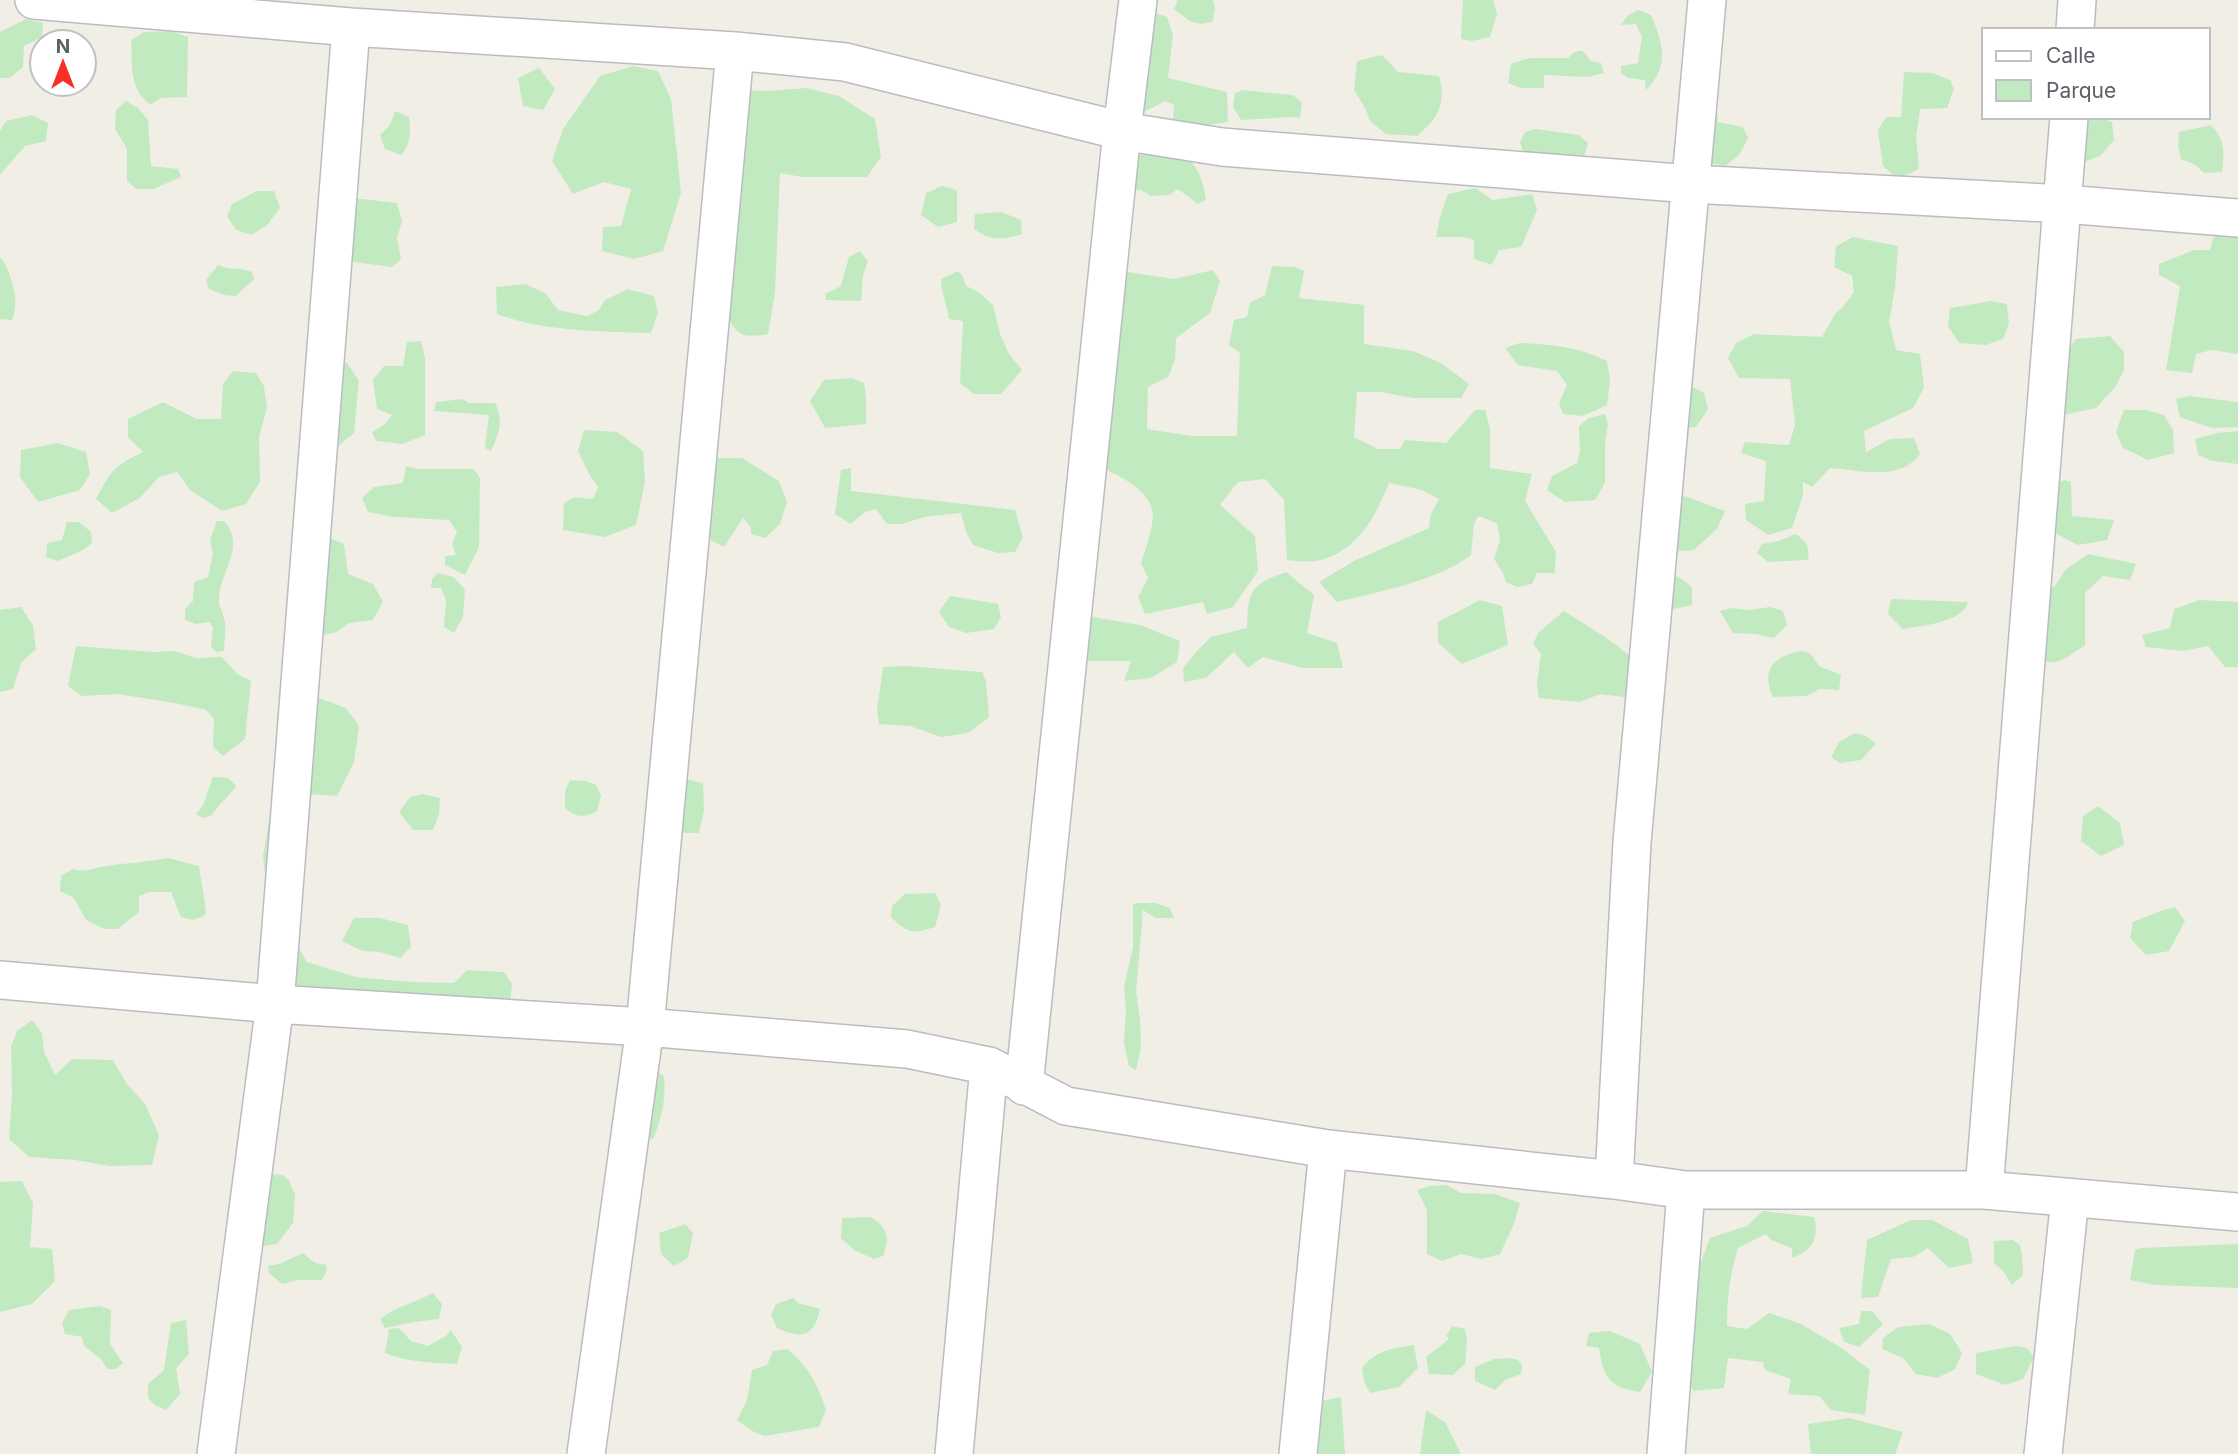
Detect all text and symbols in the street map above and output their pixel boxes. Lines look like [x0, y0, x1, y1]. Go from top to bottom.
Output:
north arrow [28, 28, 98, 98]
legend [1982, 28, 2210, 119]
text: N [56, 35, 70, 58]
text: Calle [2046, 43, 2096, 68]
text: Parque [2046, 78, 2116, 103]

